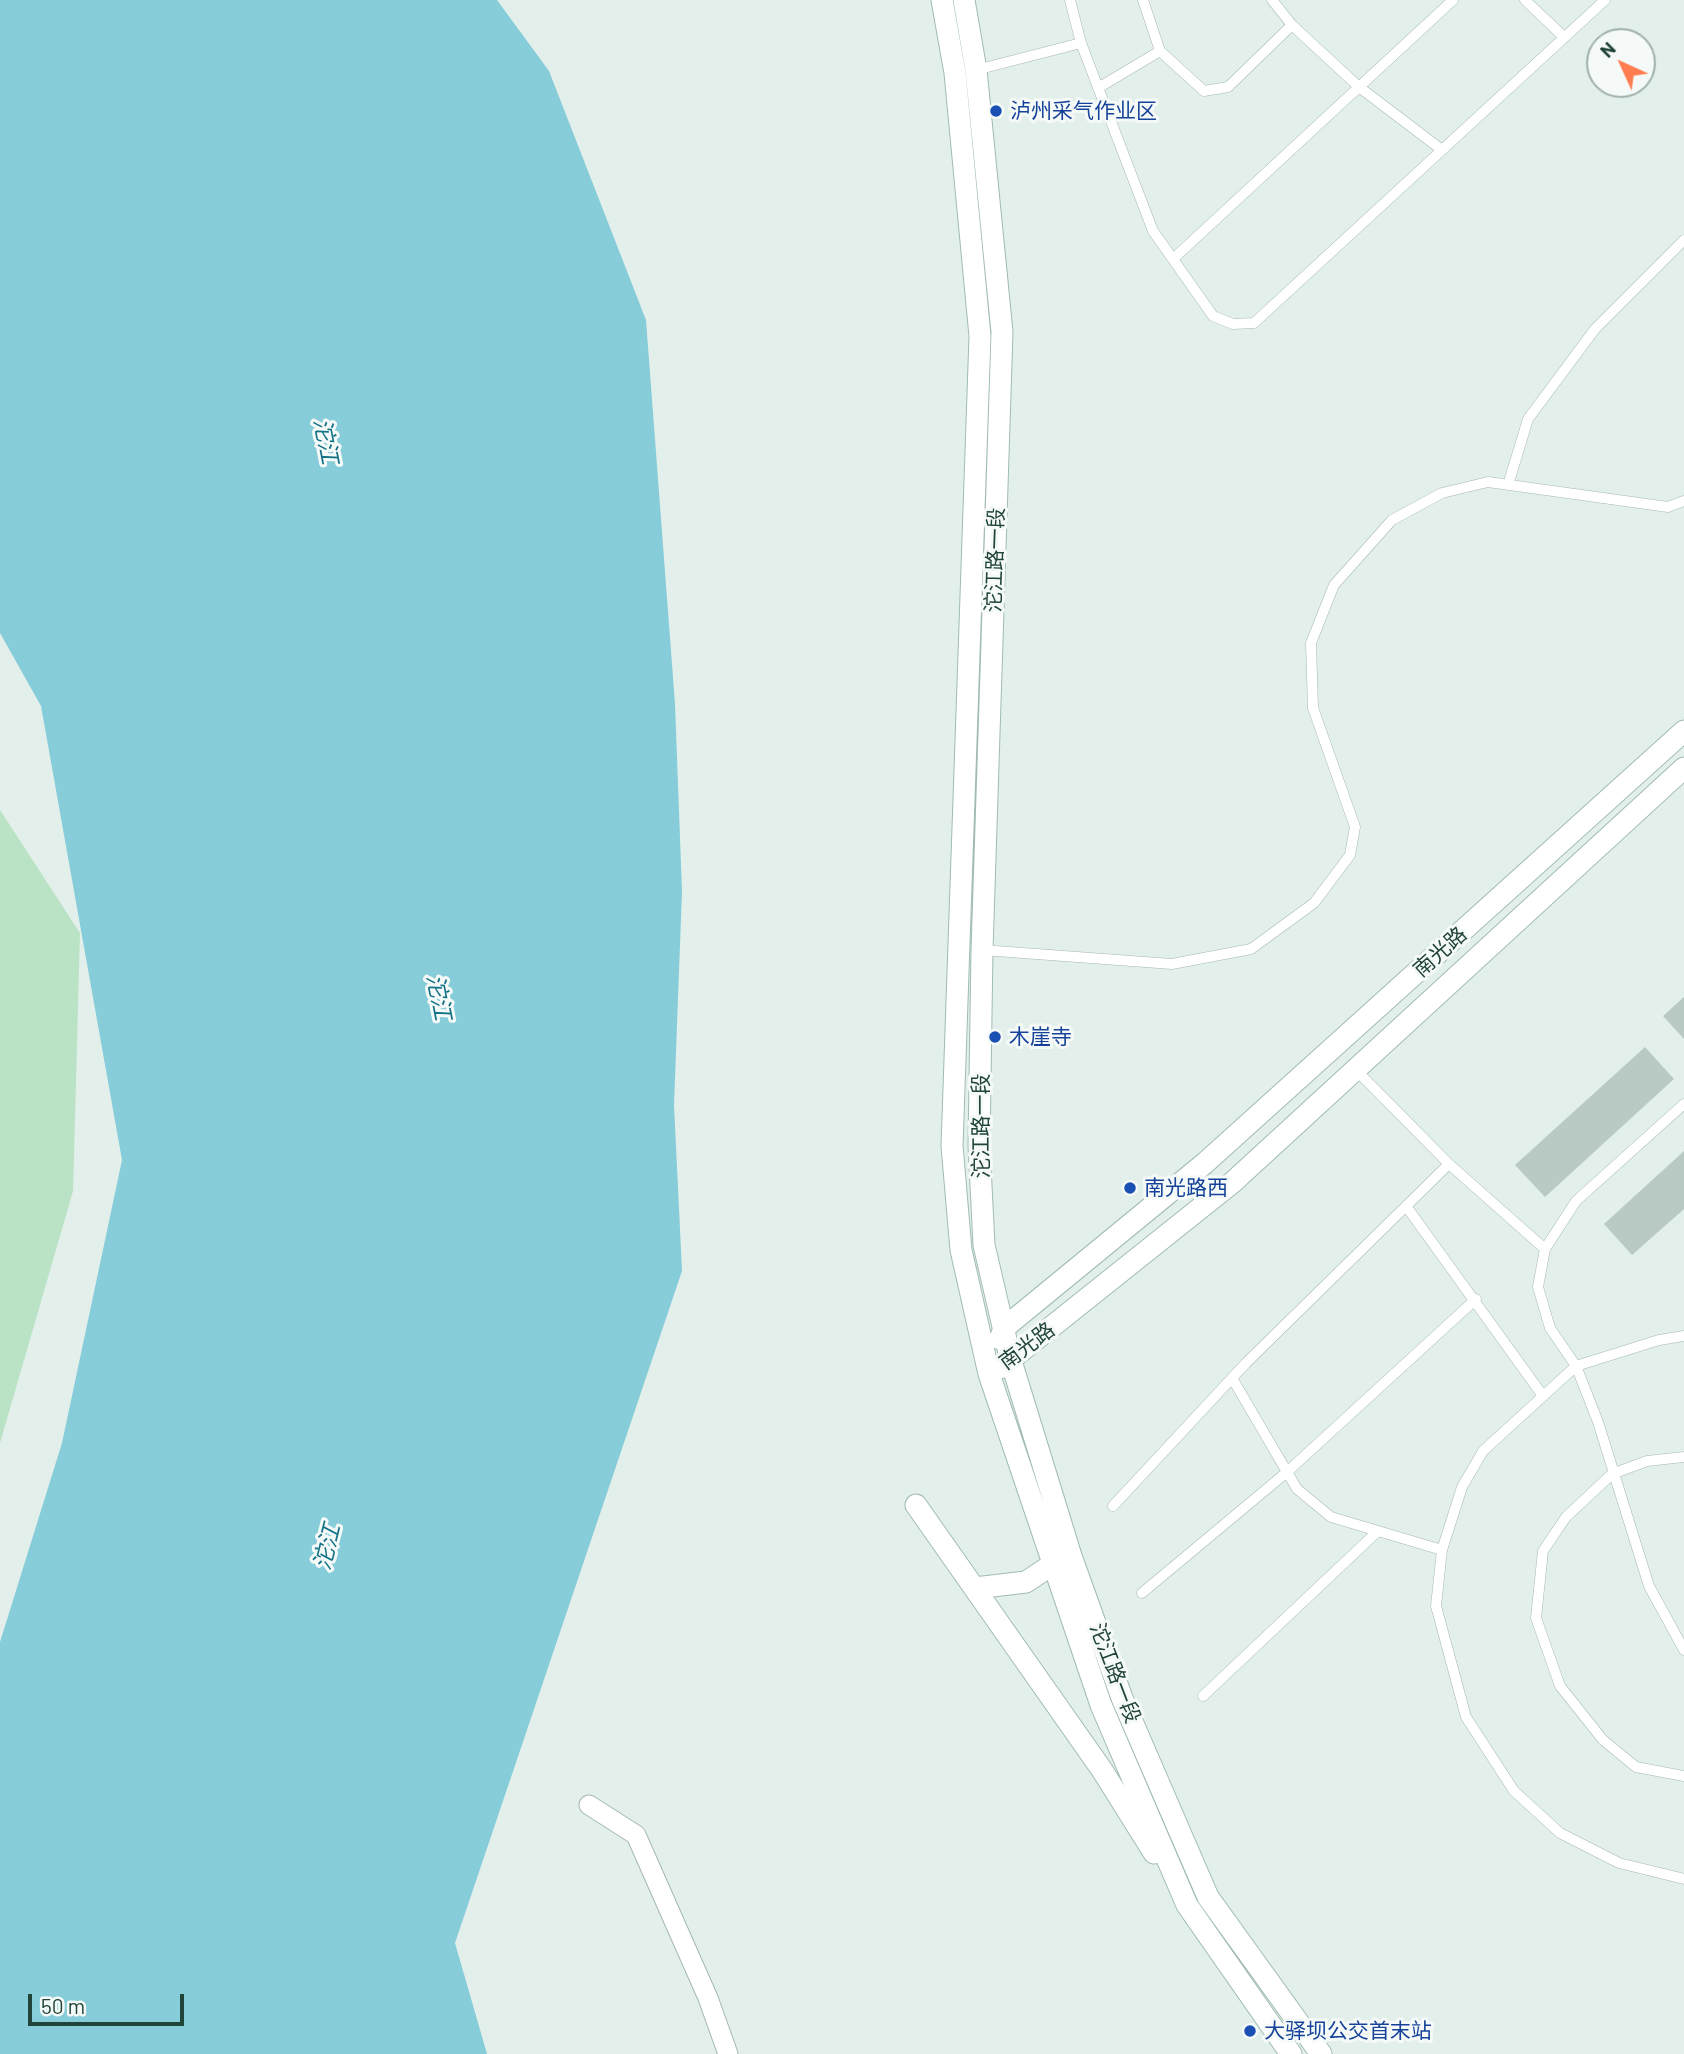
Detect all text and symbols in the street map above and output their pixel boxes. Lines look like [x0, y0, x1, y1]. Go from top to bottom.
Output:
north arrow [1586, 28, 1656, 98]
text: N [1595, 37, 1620, 62]
place label: 泸州采气作业区 [1010, 98, 1157, 124]
marker: 泸州采气作业区 [988, 103, 1004, 119]
water label: 沱江 [308, 416, 344, 466]
street label: 沱江路一段 [981, 507, 1009, 613]
street label: 南光路 [1408, 922, 1472, 982]
water label: 沱江 [421, 972, 457, 1022]
place label: 木崖寺 [1009, 1024, 1072, 1050]
marker: 木崖寺 [987, 1029, 1003, 1045]
street label: 沱江路一段 [968, 1074, 994, 1178]
place label: 南光路西 [1144, 1175, 1228, 1201]
marker: 南光路西 [1122, 1180, 1138, 1196]
street label: 南光路 [994, 1317, 1060, 1375]
water label: 沱江 [308, 1521, 346, 1573]
street label: 沱江路一段 [1084, 1619, 1146, 1727]
scale bar [32, 1980, 187, 2024]
text: 50 m [41, 1993, 85, 2018]
place label: 大驿坝公交首末站 [1264, 2018, 1432, 2044]
marker: 大驿坝公交首末站 [1242, 2023, 1258, 2039]

